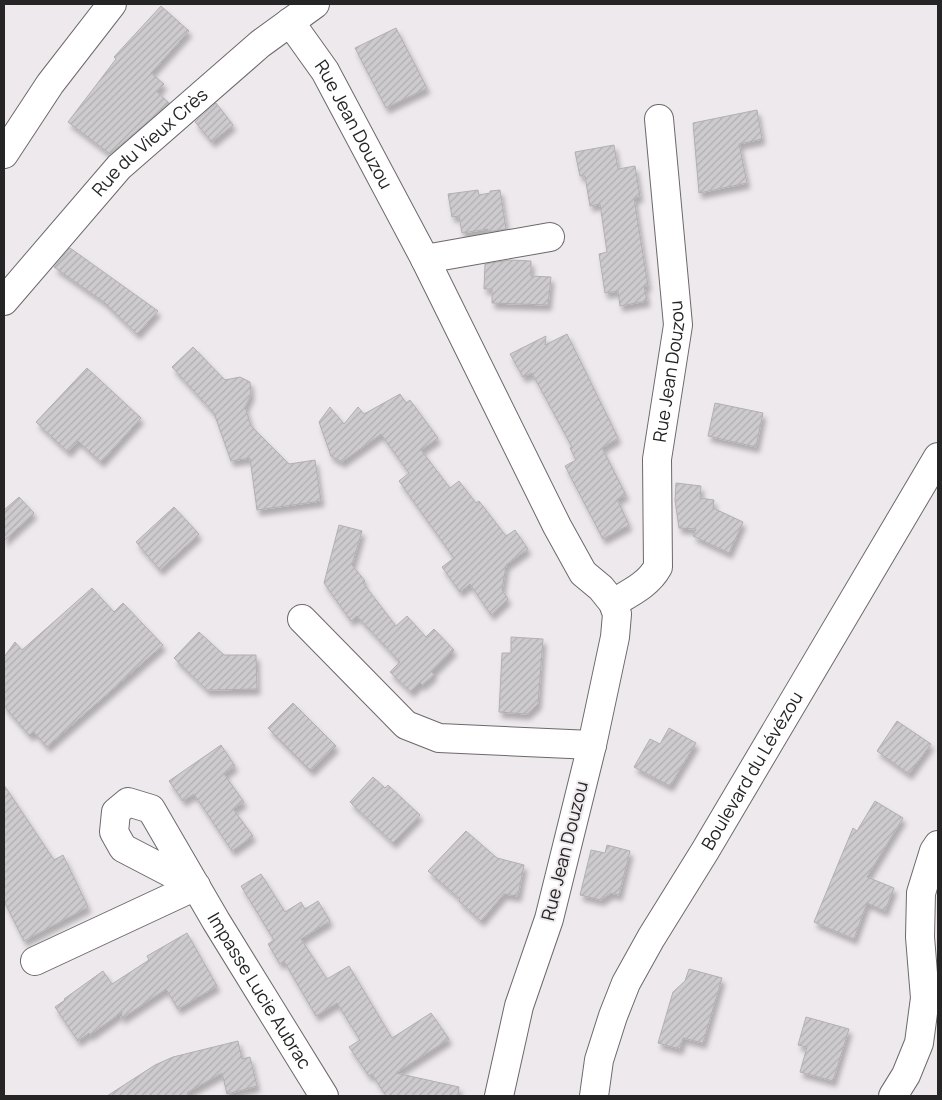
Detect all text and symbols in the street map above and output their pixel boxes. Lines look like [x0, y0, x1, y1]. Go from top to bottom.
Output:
street label: Rue Jean Douzou [310, 55, 399, 193]
street label: Rue du Vieux Crès [86, 82, 212, 201]
street label: Rue Jean Douzou [647, 300, 689, 444]
street label: Boulevard du Lévézou [695, 687, 808, 854]
street label: Rue Jean Douzou [535, 779, 593, 923]
street label: Impasse Lucie Aubrac [203, 908, 317, 1073]

